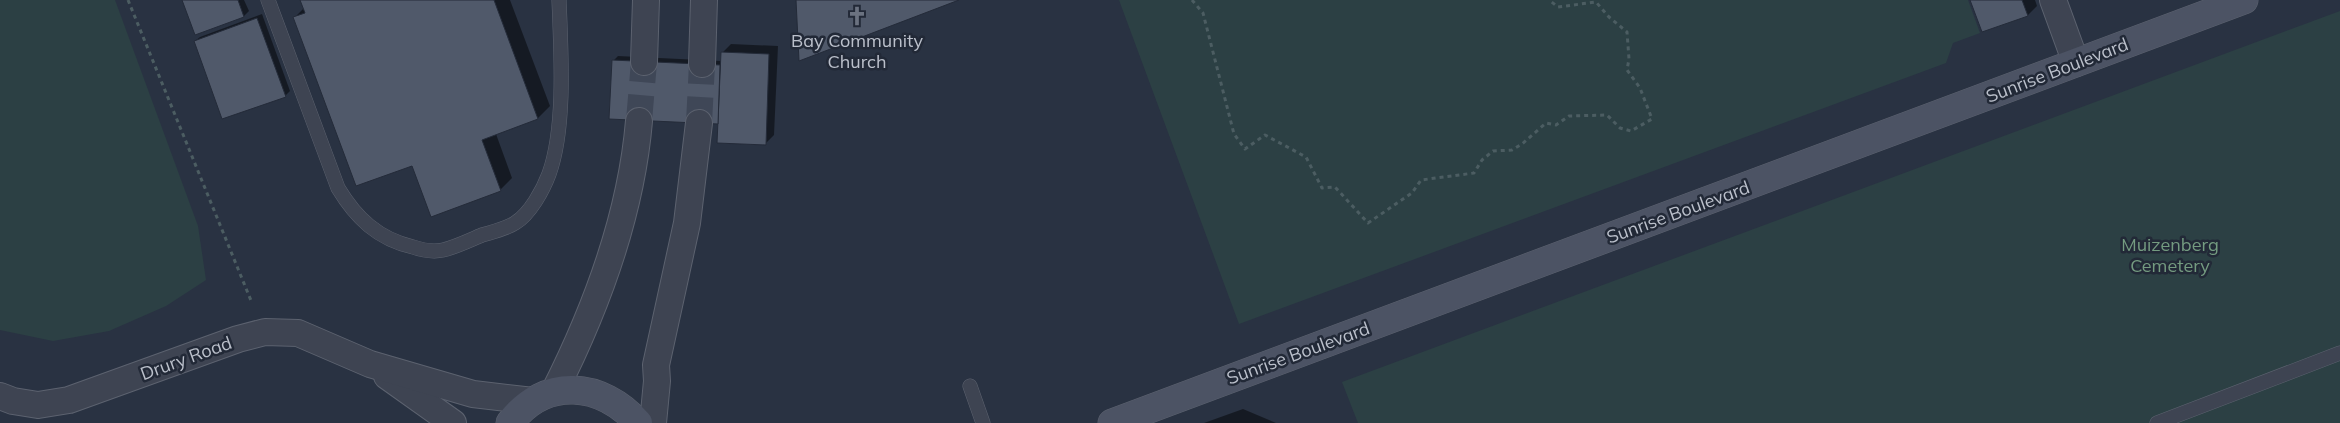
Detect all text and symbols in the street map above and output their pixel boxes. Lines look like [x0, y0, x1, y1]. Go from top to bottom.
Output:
church icon: Bay Community Church [846, 5, 868, 27]
place label: Bay Community Church [791, 29, 923, 73]
street label: Sunrise Boulevard [1983, 32, 2131, 108]
street label: Sunrise Boulevard [1603, 175, 1753, 249]
park label: Muizenberg Cemetery [2121, 233, 2219, 277]
street label: Sunrise Boulevard [1223, 316, 1373, 390]
street label: Drury Road [137, 331, 235, 385]

